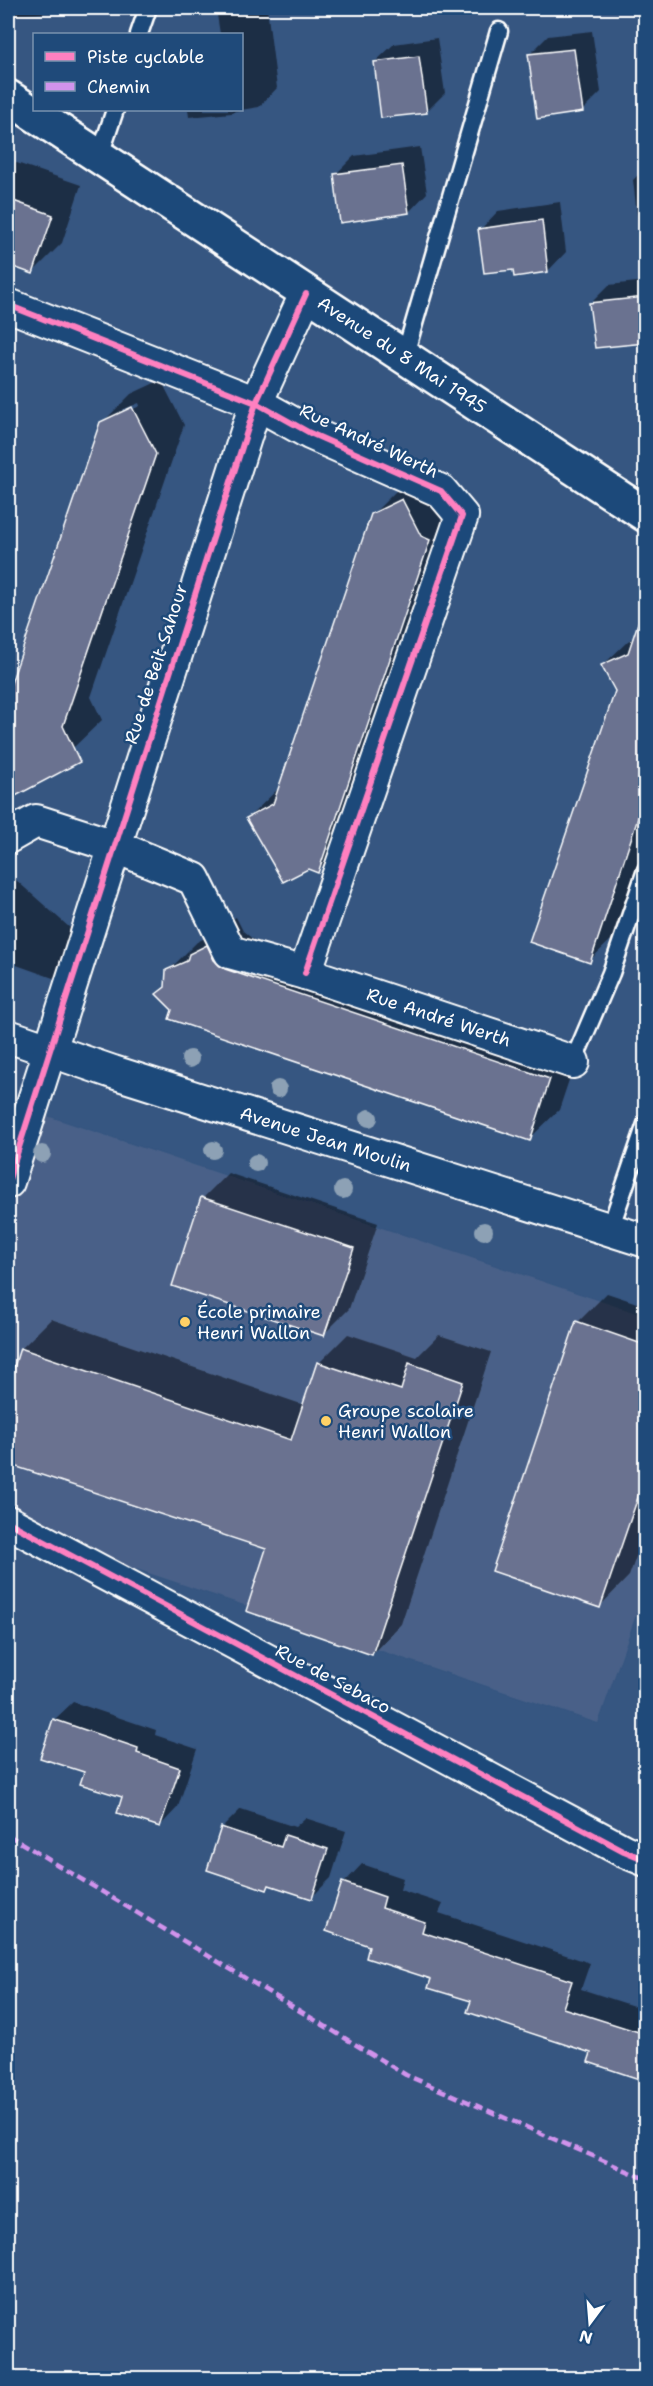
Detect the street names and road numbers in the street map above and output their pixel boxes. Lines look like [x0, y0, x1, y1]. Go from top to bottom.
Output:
street label: Avenue du 8 Mai 1945 [313, 291, 491, 419]
street label: Rue André Werth [296, 398, 442, 484]
street label: Rue de Beit Sahour [119, 581, 193, 747]
street label: Rue André Werth [363, 982, 514, 1053]
street label: Avenue Jean Moulin [237, 1101, 414, 1178]
street label: Rue de Sebaco [271, 1639, 395, 1719]

